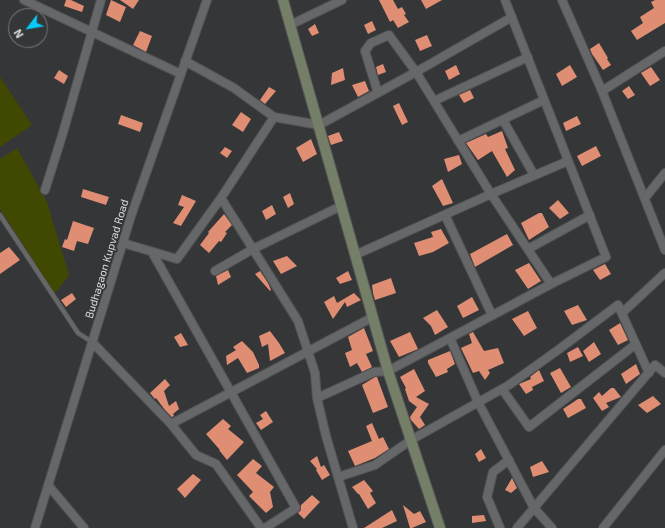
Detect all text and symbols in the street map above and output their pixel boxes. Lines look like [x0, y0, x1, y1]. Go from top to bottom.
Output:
north arrow [8, 8, 48, 48]
text: N [11, 27, 26, 41]
street label: Budhagaon Kupvad Road [83, 198, 131, 320]

